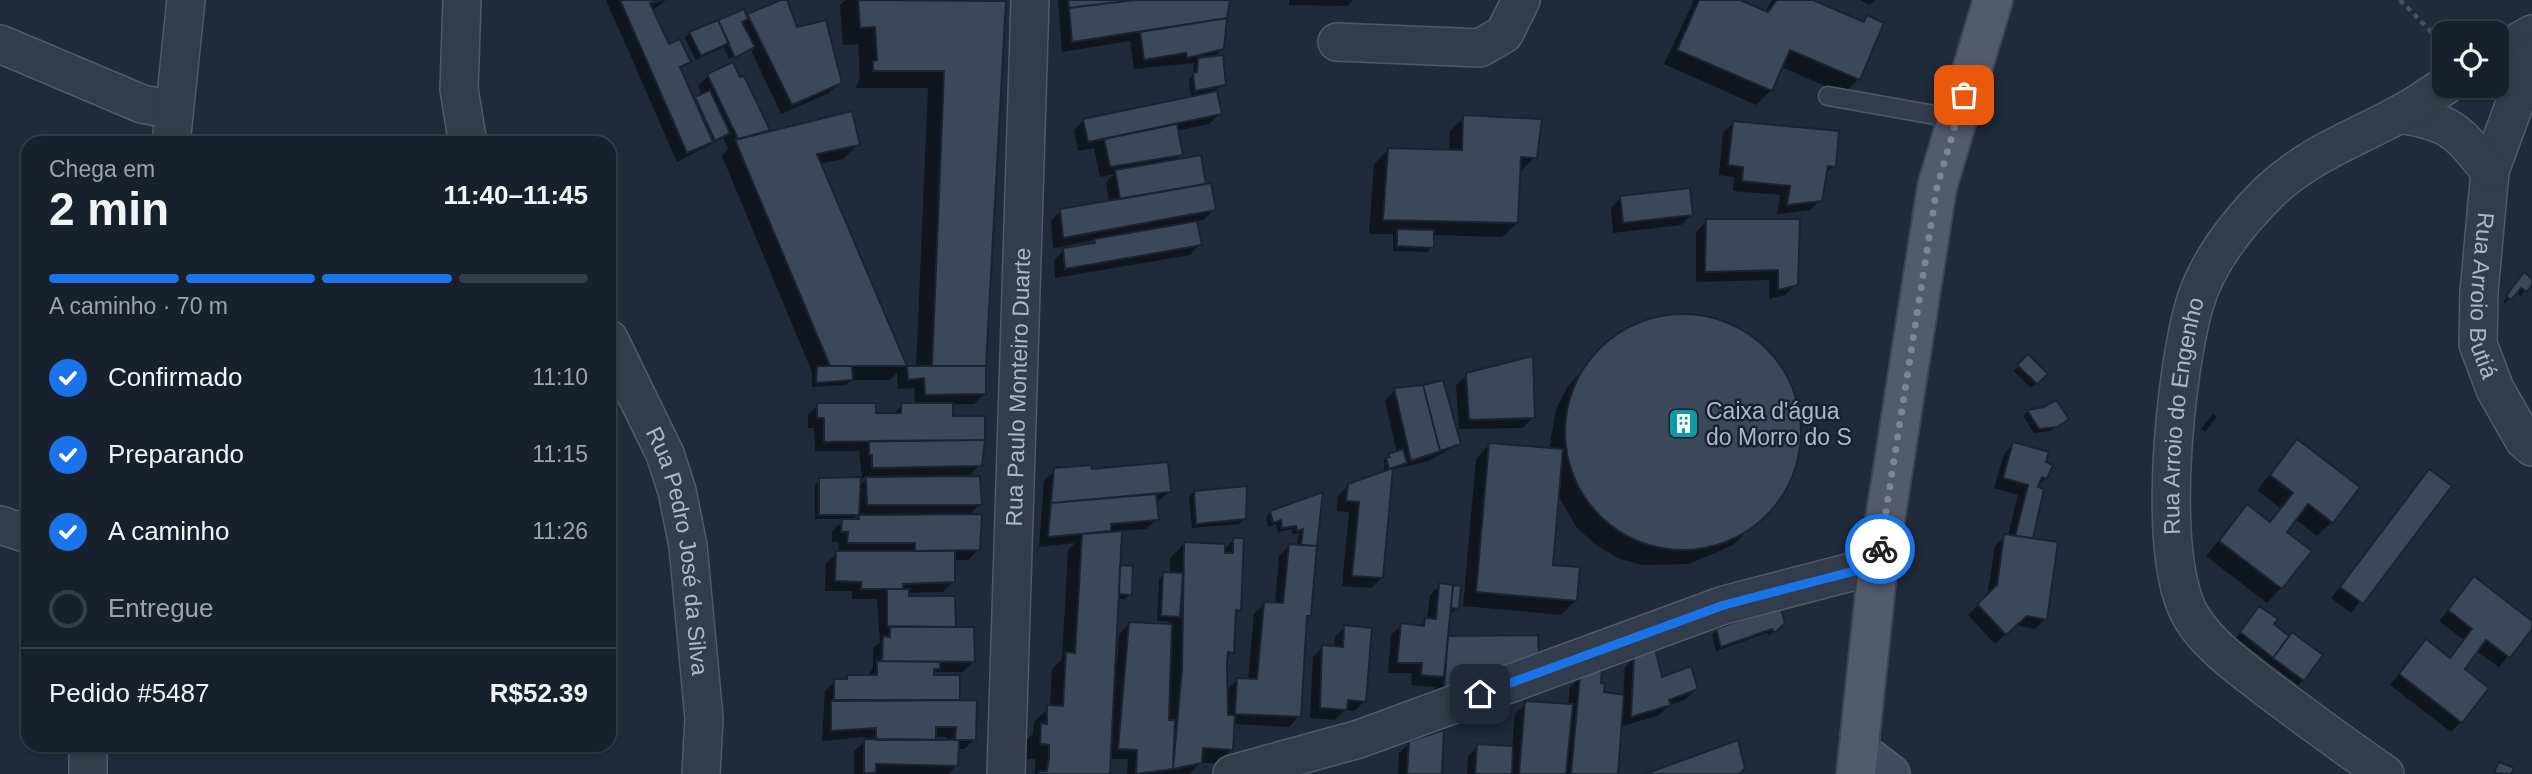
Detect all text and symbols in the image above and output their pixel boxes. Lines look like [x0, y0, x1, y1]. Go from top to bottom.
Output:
map controls [2432, 21, 2509, 98]
button: locate [2432, 21, 2509, 98]
pin [1934, 65, 1994, 125]
icon: bag [1945, 76, 1983, 114]
text: Chega em [49, 156, 155, 182]
text: 11:40–11:45 [443, 180, 588, 210]
text: 2 min [49, 183, 169, 235]
street label: Rua Arroio Butiá [2465, 211, 2503, 382]
street label: Rua Paulo Monteiro Duarte [1001, 247, 1035, 527]
text: A caminho · 70 m [49, 293, 228, 319]
street label: Rua Arroio do Engenho [2158, 294, 2209, 536]
icon: check [49, 359, 87, 397]
text: Confirmado [108, 362, 242, 392]
text: 11:10 [532, 364, 588, 390]
place label: Caixa d'água do Morro do S [1706, 398, 1852, 450]
building icon: Caixa d'água do Morro do S [1666, 407, 1700, 441]
street label: Rua Pedro José da Silva [641, 423, 713, 677]
icon: check [49, 436, 87, 474]
text: Preparando [108, 439, 244, 469]
text: 11:15 [532, 441, 588, 467]
icon: check [49, 513, 87, 551]
courier [1845, 514, 1915, 584]
text: A caminho [108, 516, 229, 546]
text: 11:26 [532, 518, 588, 544]
icon: bike [1861, 530, 1899, 568]
text: Entregue [108, 593, 214, 623]
pin [1450, 664, 1510, 724]
icon: home [1461, 675, 1499, 713]
text: Pedido #5487 [49, 678, 209, 708]
text: R$52.39 [490, 678, 588, 708]

